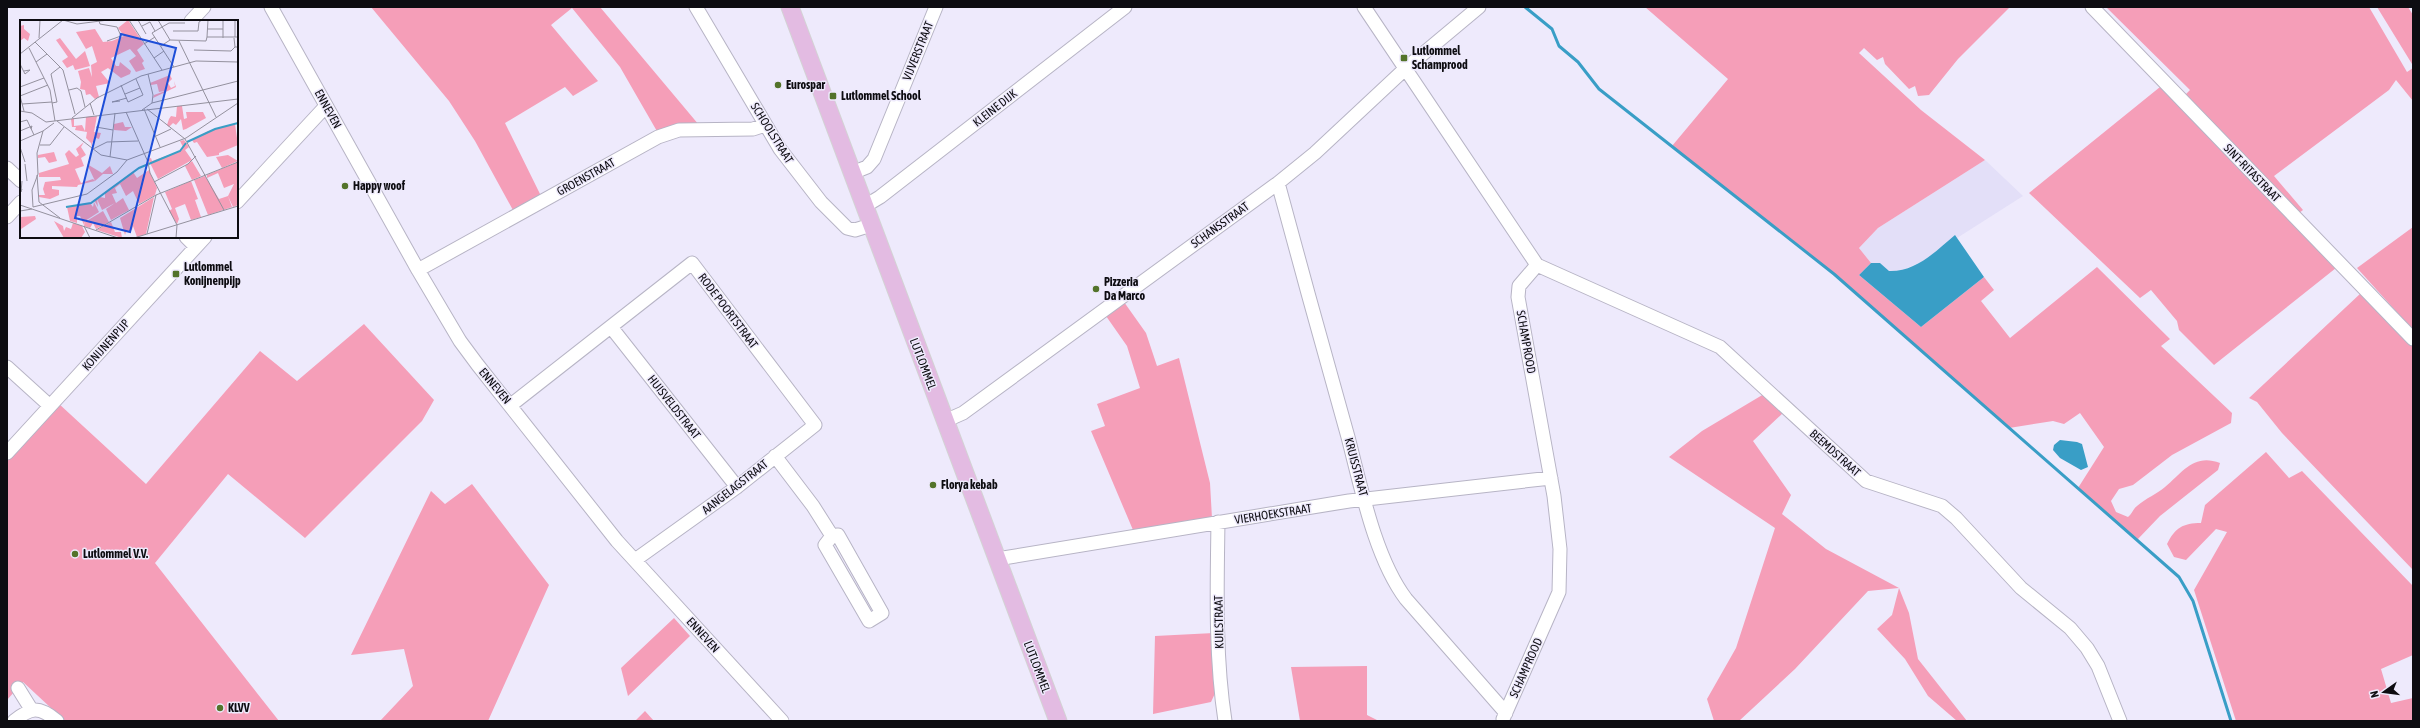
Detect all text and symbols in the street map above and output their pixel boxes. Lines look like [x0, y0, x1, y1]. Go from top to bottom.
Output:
street label: VIJVERSTRAAT [900, 19, 936, 83]
inset map [20, 20, 238, 238]
place label: Lutlommel Schamprood [1412, 44, 1468, 72]
marker: Lutlommel Schamprood [1399, 53, 1409, 63]
place label: Eurospar [786, 78, 826, 92]
marker: Eurospar [773, 80, 783, 90]
street label: KLEINE DIJK [970, 86, 1020, 130]
street label: ENNEVEN [312, 87, 344, 131]
place label: Lutlommel School [841, 89, 922, 103]
marker: Lutlommel School [828, 91, 838, 101]
street label: SCHOOLSTRAAT [748, 100, 797, 167]
street label: SINT-RITASTRAAT [2221, 141, 2284, 206]
street label: GROENSTRAAT [554, 155, 618, 199]
place label: Happy woof [353, 179, 406, 193]
marker: Happy woof [340, 181, 350, 191]
street label: SCHANSSTRAAT [1188, 199, 1252, 251]
place label: Lutlommel Konijnenpijp [184, 260, 241, 288]
marker: Lutlommel Konijnenpijp [171, 269, 181, 279]
street label: RODE POORTSTRAAT [695, 271, 761, 352]
place label: Pizzeria Da Marco [1104, 275, 1146, 303]
marker: Pizzeria Da Marco [1091, 284, 1101, 294]
street label: SCHAMPROOD [1514, 309, 1538, 375]
street label: KONIJNENPIJP [79, 316, 133, 374]
street label: LUTLOMMEL [907, 336, 939, 392]
street label: ENNEVEN [476, 365, 514, 407]
street label: HUISVELDSTRAAT [645, 372, 704, 442]
street label: BEEMDSTRAAT [1807, 427, 1864, 480]
street label: KRUISSTRAAT [1341, 436, 1371, 498]
street label: AANGELAGSTRAAT [699, 456, 771, 517]
place label: Florya kebab [941, 478, 998, 492]
marker: Florya kebab [928, 480, 938, 490]
street label: VIERHOEKSTRAAT [1233, 501, 1313, 527]
place label: Lutlommel V.V. [83, 547, 148, 561]
marker: Lutlommel V.V. [70, 549, 80, 559]
street label: KUILSTRAAT [1212, 594, 1226, 649]
street label: ENNEVEN [684, 615, 722, 655]
street label: SCHAMPROOD [1507, 636, 1545, 700]
street label: LUTLOMMEL [1021, 639, 1053, 695]
north arrow [2364, 672, 2404, 712]
text: N [2368, 690, 2381, 699]
place label: KLVV [228, 701, 250, 715]
marker: KLVV [215, 703, 225, 713]

